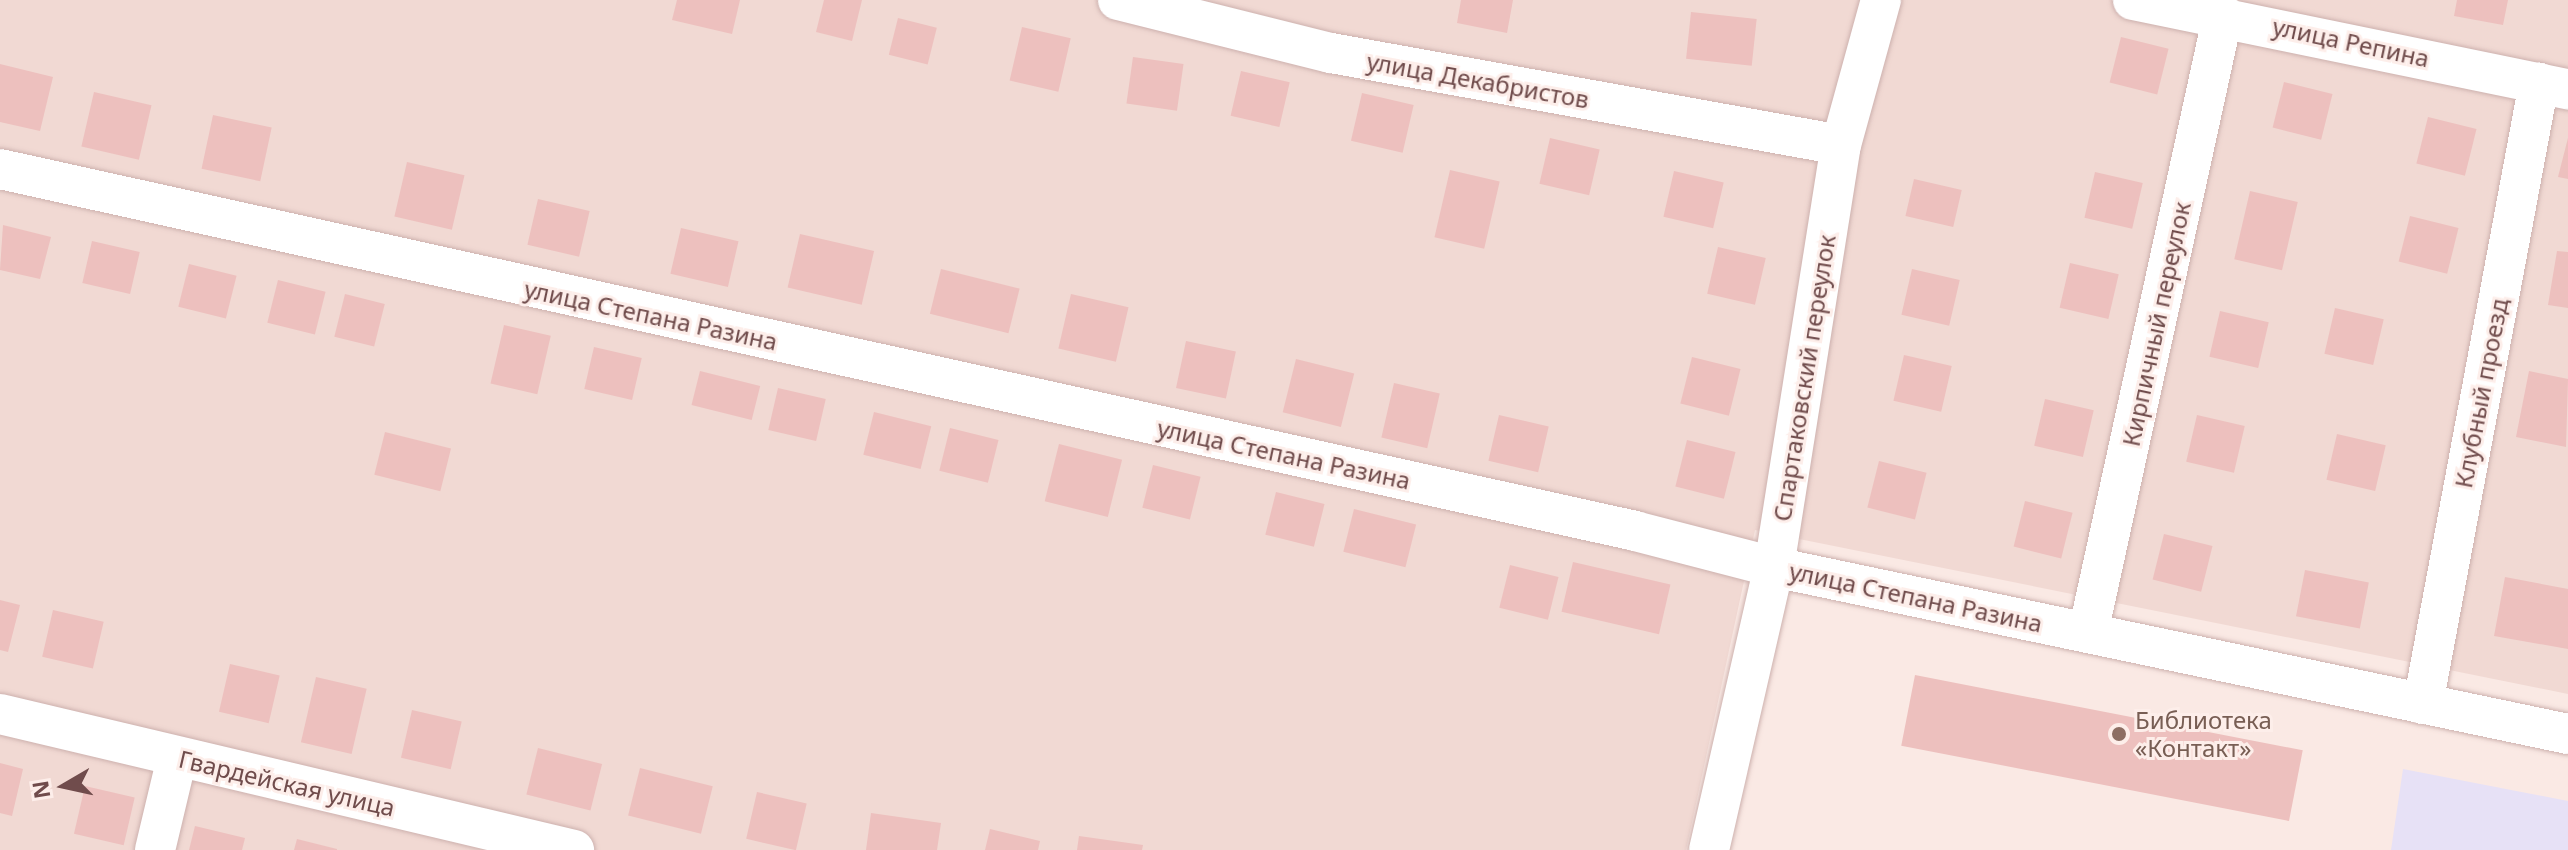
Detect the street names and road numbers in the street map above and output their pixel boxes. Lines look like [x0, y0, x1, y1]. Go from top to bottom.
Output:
street label: улица Репина [2270, 11, 2432, 73]
street label: улица Декабристов [1365, 46, 1591, 114]
street label: Кирпичный переулок [2116, 199, 2196, 449]
street label: Спартаковский переулок [1767, 233, 1841, 523]
street label: улица Степана Разина [522, 274, 780, 356]
street label: Клубный проезд [2448, 296, 2514, 490]
street label: улица Степана Разина [1155, 413, 1413, 495]
street label: улица Степана Разина [1787, 556, 2045, 638]
street label: Гвардейская улица [176, 744, 398, 822]

